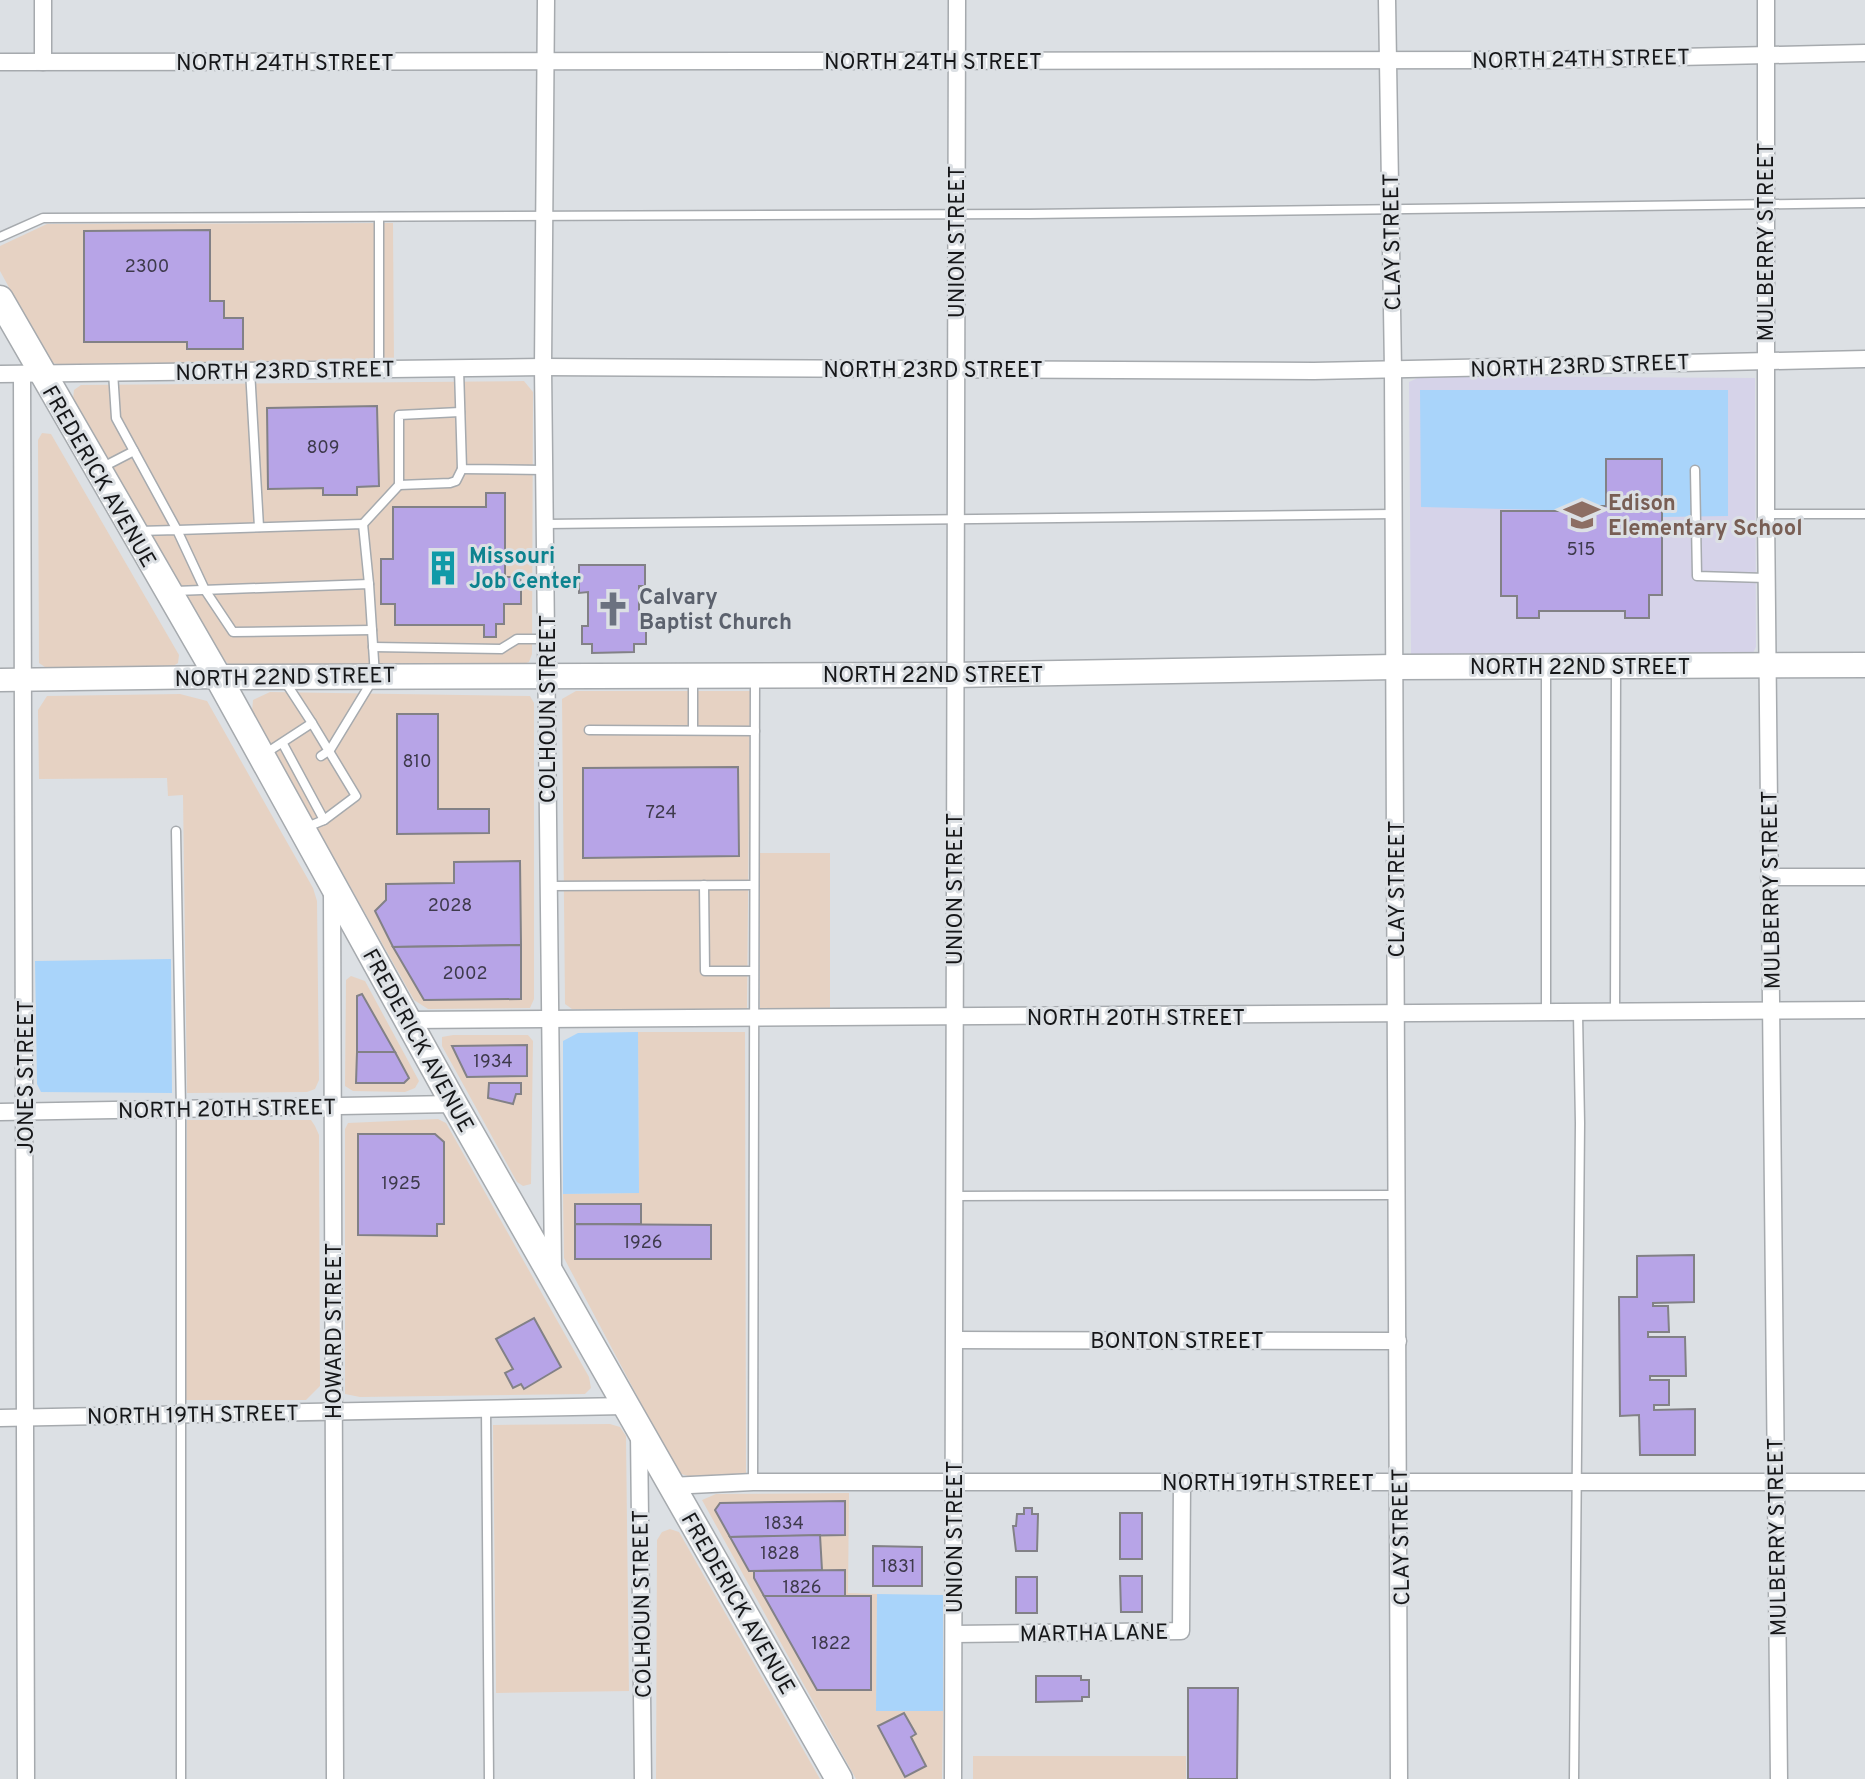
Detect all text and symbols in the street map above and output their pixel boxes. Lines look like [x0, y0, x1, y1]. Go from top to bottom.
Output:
street label: NORTH 24TH STREET [1472, 45, 1690, 76]
street label: NORTH 24TH STREET [824, 50, 1042, 77]
street label: NORTH 24TH STREET [176, 51, 394, 78]
street label: MULBERRY STREET [1754, 143, 1781, 341]
street label: UNION STREET [945, 166, 972, 318]
street label: CLAY STREET [1379, 173, 1408, 311]
house number: 2300 [125, 256, 169, 279]
street label: NORTH 23RD STREET [1470, 350, 1690, 385]
street label: NORTH 23RD STREET [175, 357, 395, 388]
street label: NORTH 23RD STREET [823, 358, 1043, 385]
street label: FREDERICK AVENUE [35, 382, 161, 573]
house number: 809 [306, 437, 340, 460]
place label: Edison Elementary School [1608, 491, 1803, 543]
school or university icon: Edison Elementary School [1563, 496, 1601, 534]
house number: 515 [1566, 539, 1596, 562]
place label: Missouri Job Center [469, 544, 581, 596]
building icon: Missouri Job Center [424, 549, 462, 587]
place label: Calvary Baptist Church [639, 585, 792, 637]
church icon: Calvary Baptist Church [594, 590, 632, 628]
street label: COLHOUN STREET [536, 615, 563, 803]
street label: NORTH 22ND STREET [1470, 655, 1690, 682]
street label: NORTH 22ND STREET [174, 663, 396, 694]
street label: NORTH 22ND STREET [823, 663, 1043, 690]
house number: 810 [402, 751, 432, 774]
street label: MULBERRY STREET [1757, 790, 1788, 990]
house number: 724 [645, 802, 677, 825]
street label: UNION STREET [943, 813, 970, 965]
street label: CLAY STREET [1385, 820, 1412, 958]
house number: 2028 [428, 895, 472, 918]
street label: FREDERICK AVENUE [355, 945, 478, 1138]
house number: 2002 [442, 963, 488, 986]
street label: JONES STREET [14, 1000, 41, 1154]
street label: NORTH 20TH STREET [1027, 1006, 1245, 1033]
house number: 1934 [473, 1051, 513, 1074]
street label: NORTH 20TH STREET [118, 1095, 336, 1126]
house number: 1925 [381, 1173, 421, 1196]
house number: 1926 [623, 1232, 663, 1255]
street label: HOWARD STREET [322, 1243, 349, 1419]
street label: BONTON STREET [1090, 1329, 1264, 1356]
street label: NORTH 19TH STREET [87, 1401, 299, 1432]
street label: MULBERRY STREET [1763, 1437, 1794, 1637]
street label: UNION STREET [943, 1461, 970, 1613]
street label: CLAY STREET [1388, 1468, 1417, 1606]
street label: NORTH 19TH STREET [1162, 1471, 1374, 1498]
street label: COLHOUN STREET [628, 1509, 659, 1698]
street label: FREDERICK AVENUE [674, 1509, 800, 1700]
house number: 1834 [764, 1513, 804, 1536]
house number: 1828 [760, 1543, 800, 1566]
house number: 1831 [880, 1556, 916, 1579]
house number: 1826 [782, 1577, 822, 1600]
street label: MARTHA LANE [1019, 1620, 1169, 1649]
house number: 1822 [811, 1633, 851, 1656]

